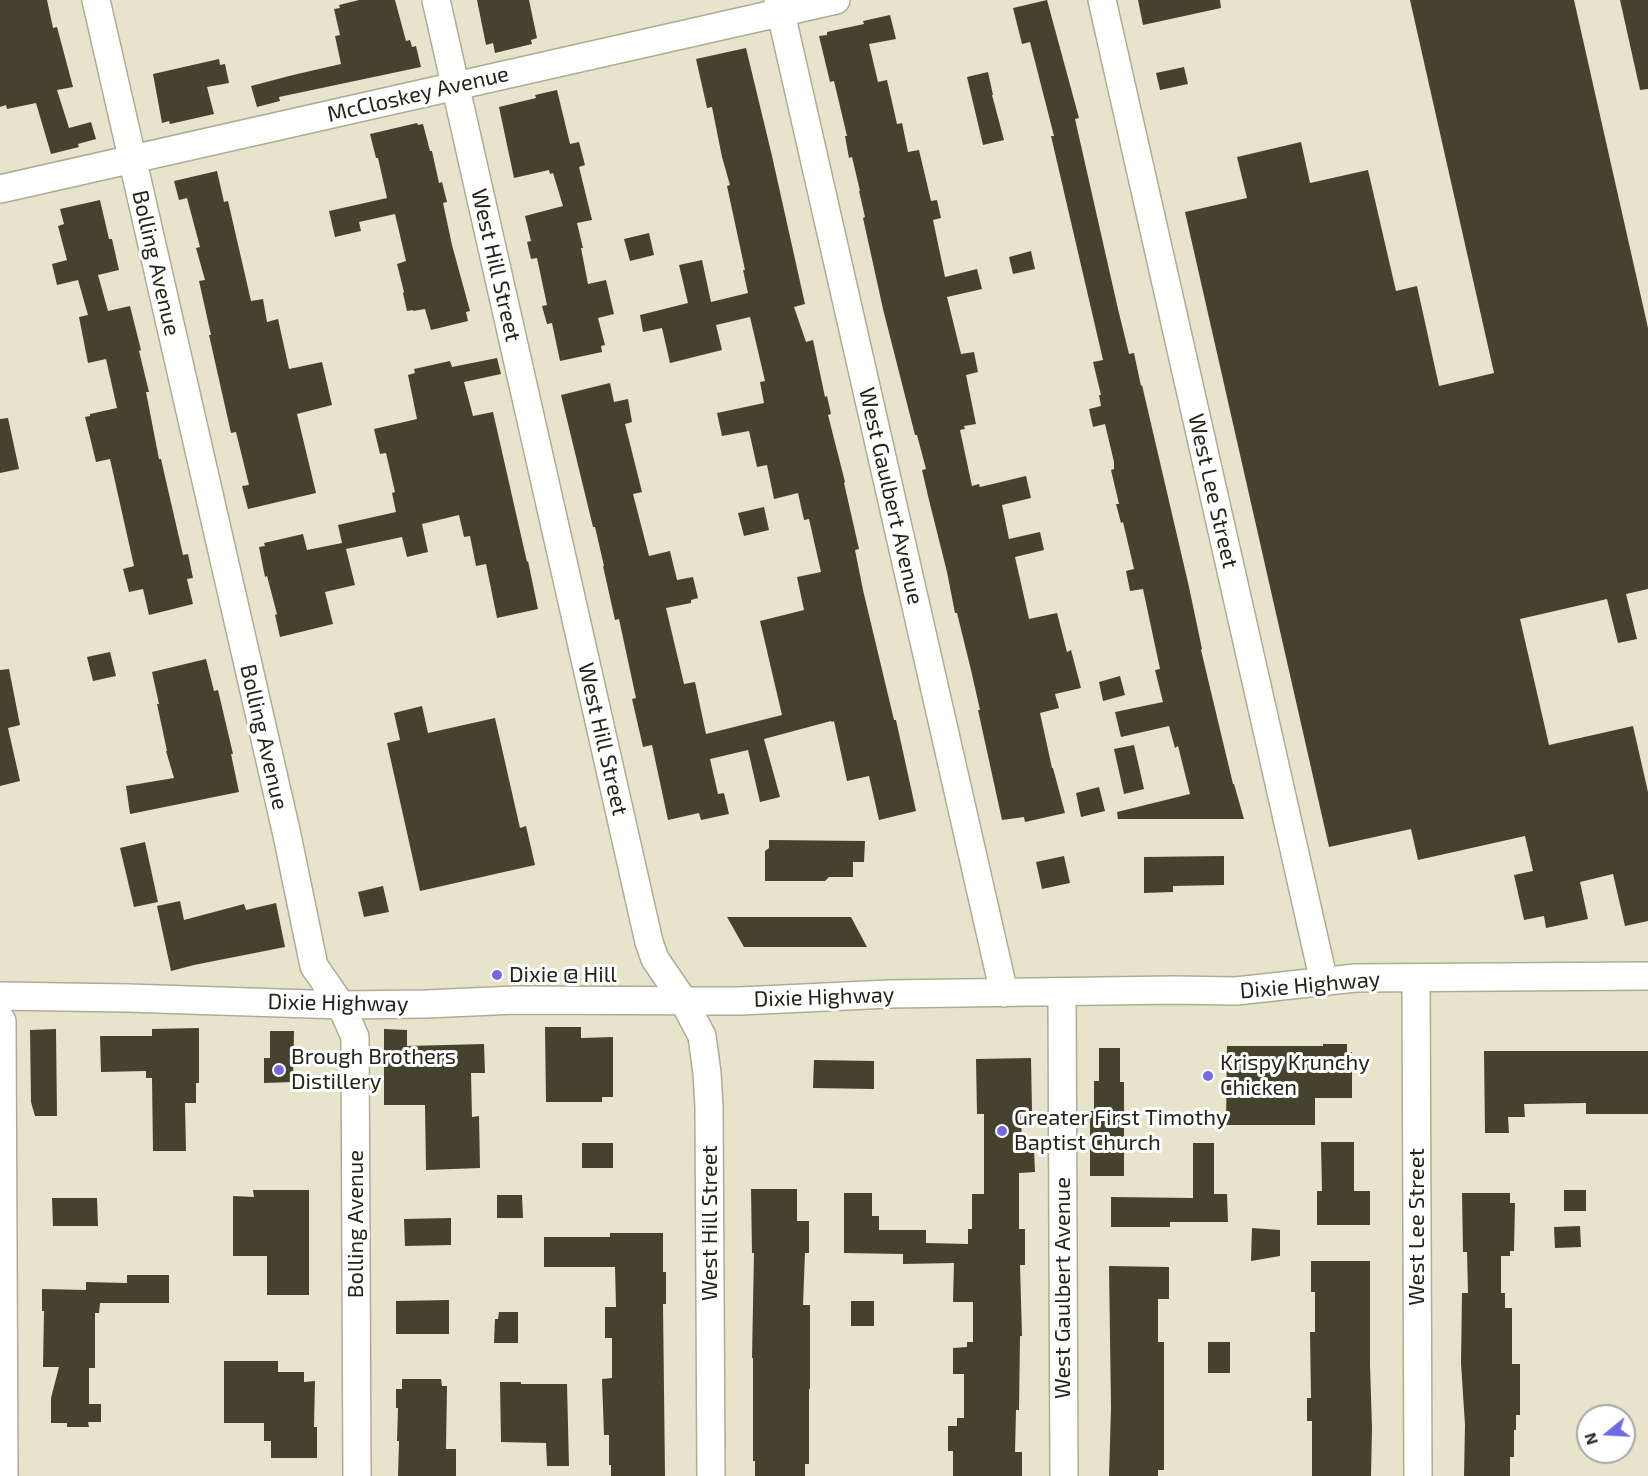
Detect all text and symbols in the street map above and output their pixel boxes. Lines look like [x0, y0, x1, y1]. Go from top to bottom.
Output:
street label: McCloskey Avenue [325, 60, 511, 128]
street label: West Hill Street [466, 186, 526, 344]
street label: Bolling Avenue [126, 188, 186, 338]
street label: West Gaulbert Avenue [853, 385, 929, 607]
street label: West Lee Street [1182, 411, 1244, 571]
street label: West Hill Street [573, 660, 633, 818]
street label: Bolling Avenue [234, 662, 294, 812]
place label: Dixie @ Hill [509, 962, 617, 988]
street label: Dixie Highway [1239, 966, 1381, 1004]
marker: Dixie @ Hill [490, 968, 504, 982]
street label: Dixie Highway [753, 981, 895, 1013]
street label: Dixie Highway [267, 989, 409, 1017]
place label: Brough Brothers Distillery [291, 1044, 456, 1096]
place label: Krispy Krunchy Chicken [1220, 1050, 1370, 1102]
marker: Brough Brothers Distillery [272, 1063, 286, 1077]
marker: Krispy Krunchy Chicken [1201, 1069, 1215, 1083]
place label: Greater First Timothy Baptist Church [1014, 1105, 1228, 1156]
marker: Greater First Timothy Baptist Church [995, 1124, 1009, 1138]
street label: West Hill Street [697, 1145, 723, 1301]
street label: West Lee Street [1404, 1148, 1430, 1306]
street label: Bolling Avenue [343, 1150, 369, 1298]
street label: West Gaulbert Avenue [1050, 1177, 1076, 1399]
north arrow [1576, 1404, 1636, 1464]
text: N [1579, 1431, 1601, 1448]

